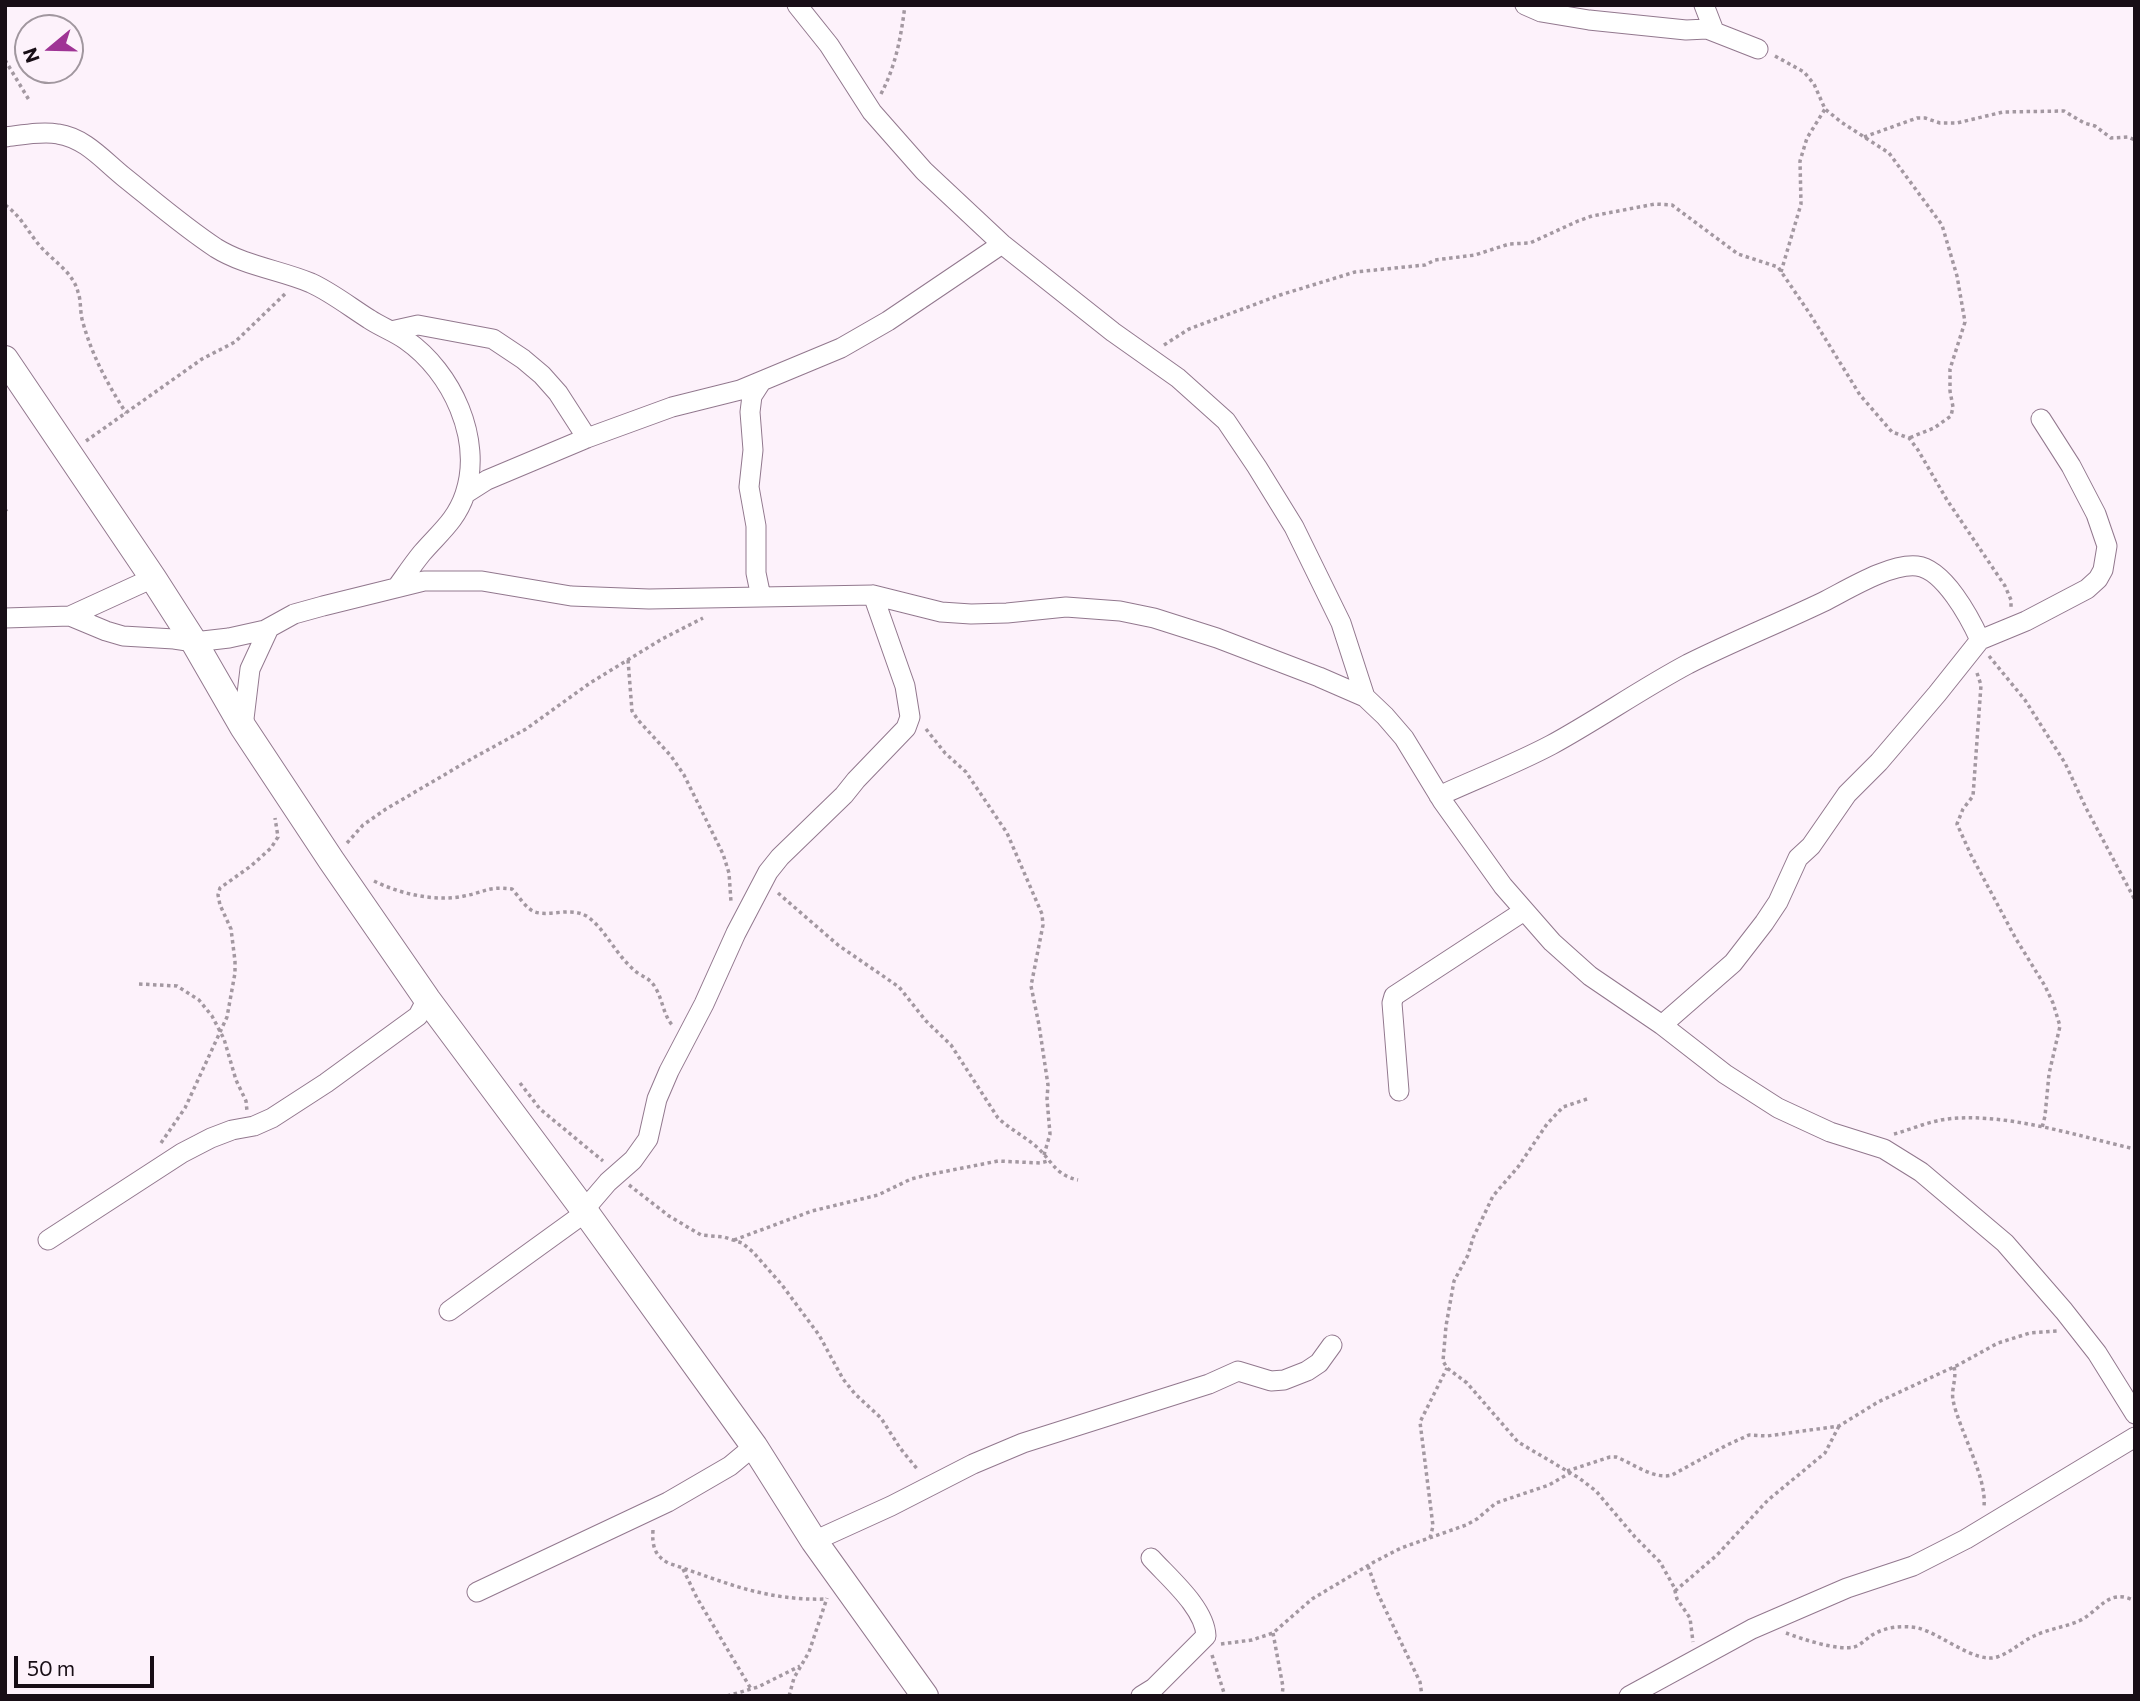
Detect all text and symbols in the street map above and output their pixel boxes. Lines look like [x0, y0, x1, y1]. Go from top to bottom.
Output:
north arrow [14, 14, 84, 84]
text: N [17, 45, 44, 66]
scale bar [18, 1642, 158, 1686]
text: 50 m [27, 1655, 75, 1680]

